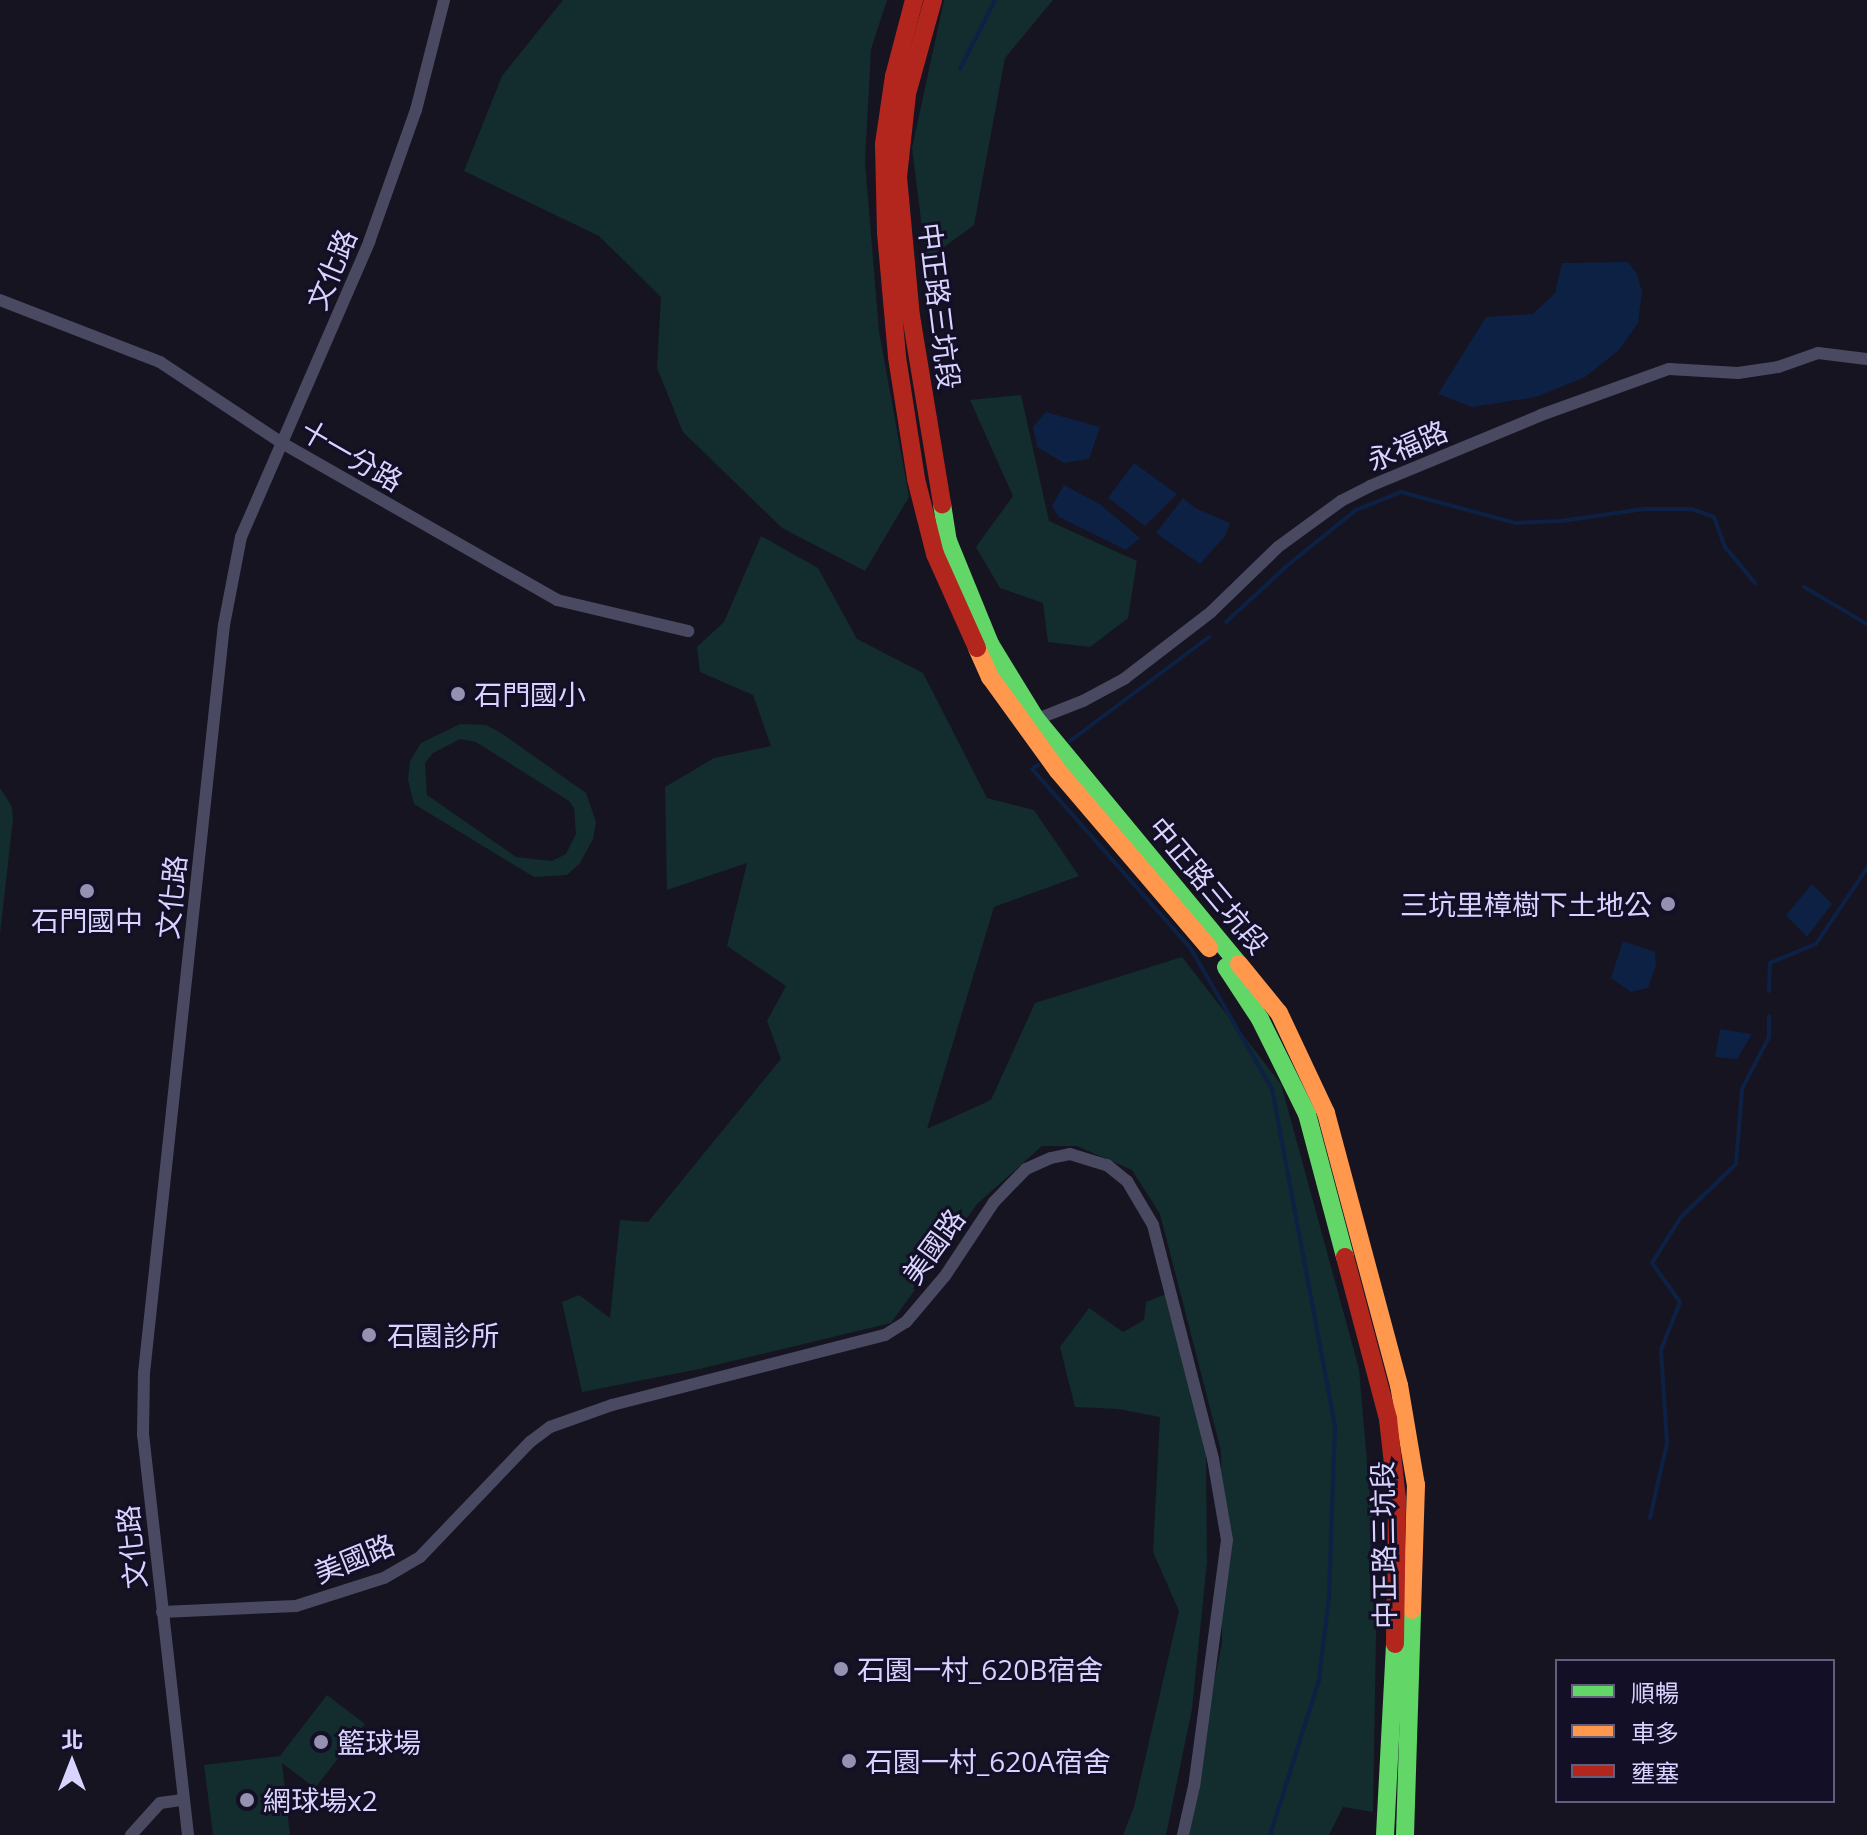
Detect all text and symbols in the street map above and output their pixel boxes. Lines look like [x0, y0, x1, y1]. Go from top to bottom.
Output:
street label: 中正路三坑段 [913, 221, 967, 391]
street label: 文化路 [299, 224, 363, 314]
street label: 十一分路 [295, 412, 409, 498]
street label: 永福路 [1362, 413, 1452, 477]
place label: 石門國小 [474, 677, 586, 711]
marker: 石門國小 [449, 685, 467, 703]
street label: 中正路三坑段 [1142, 810, 1276, 960]
street label: 文化路 [150, 853, 192, 941]
marker: 石門國中 [78, 882, 96, 900]
place label: 三坑里樟樹下土地公 [1400, 887, 1652, 921]
marker: 三坑里樟樹下土地公 [1659, 895, 1677, 913]
place label: 石門國中 [31, 903, 143, 937]
street label: 美國路 [895, 1202, 971, 1290]
place label: 石園診所 [387, 1318, 499, 1352]
marker: 石園診所 [358, 1324, 380, 1346]
street label: 中正路三坑段 [1365, 1461, 1401, 1629]
street label: 文化路 [110, 1503, 152, 1591]
street label: 美國路 [309, 1527, 399, 1589]
place label: 石園一村_620B宿舍 [857, 1652, 1103, 1686]
legend [1555, 1659, 1835, 1803]
marker: 石園一村_620B宿舍 [832, 1660, 850, 1678]
text: 順暢 [1631, 1676, 1679, 1709]
text: 車多 [1631, 1716, 1679, 1749]
north arrow [32, 1723, 112, 1803]
text: 北 [61, 1724, 83, 1754]
place label: 籃球場 [337, 1725, 421, 1759]
marker: 籃球場 [312, 1733, 330, 1751]
place label: 石園一村_620A宿舍 [865, 1744, 1111, 1778]
marker: 石園一村_620A宿舍 [840, 1752, 858, 1770]
text: 壅塞 [1631, 1756, 1679, 1789]
place label: 網球場x2 [263, 1783, 378, 1817]
marker: 網球場x2 [238, 1791, 256, 1809]

